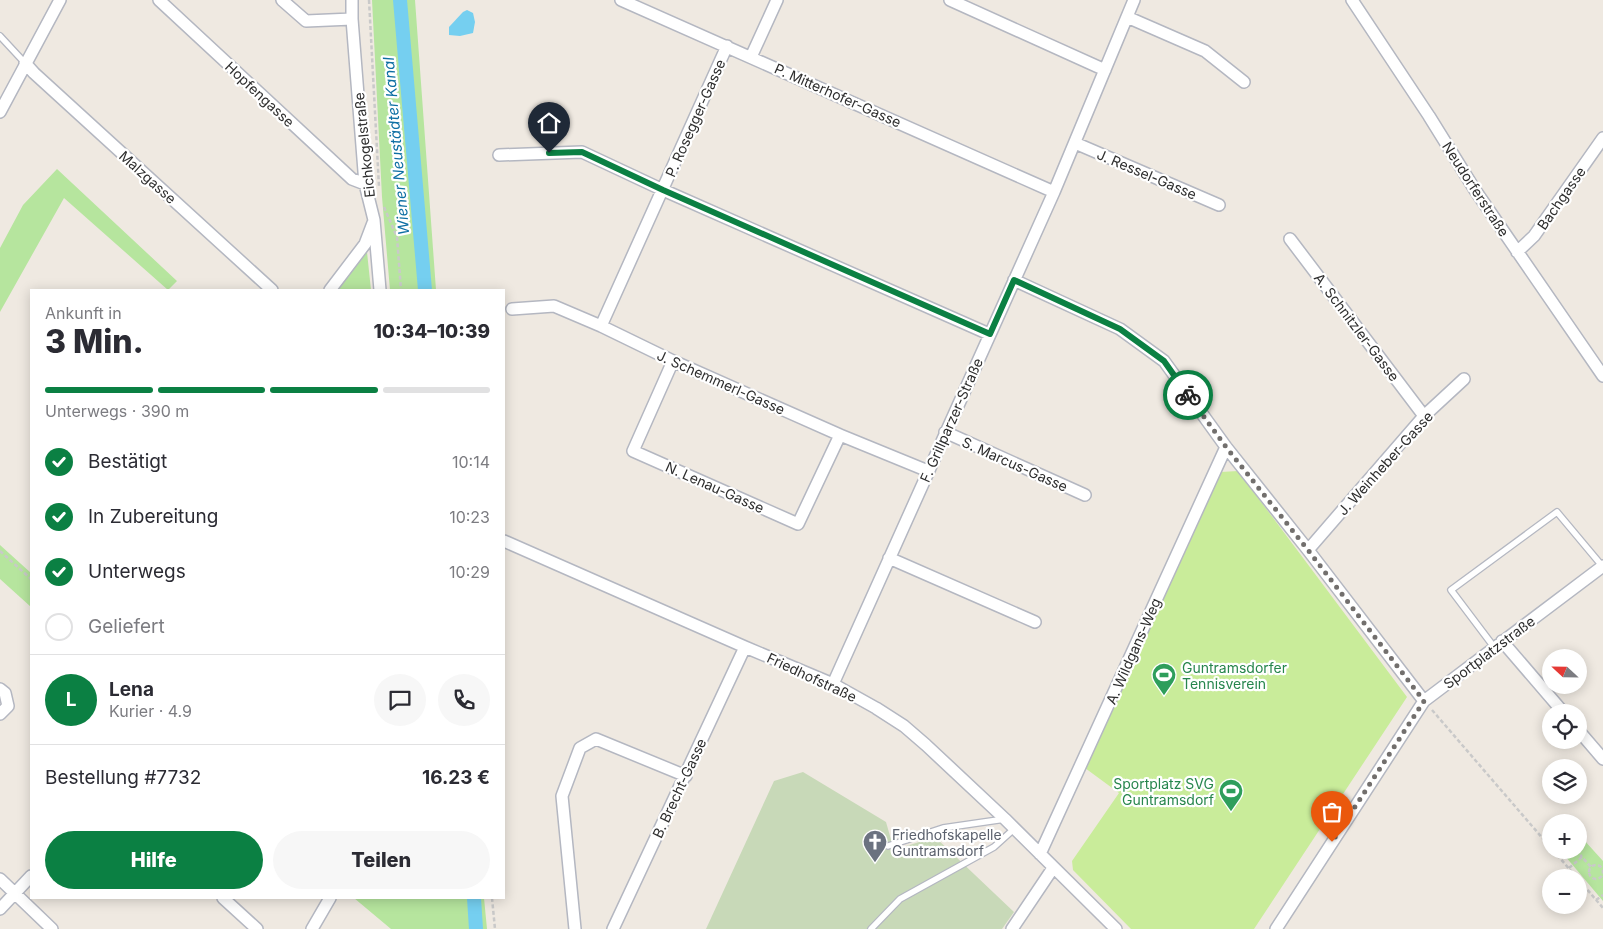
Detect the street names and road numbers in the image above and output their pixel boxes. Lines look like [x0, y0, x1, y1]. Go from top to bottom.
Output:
street label: P. Rosegger-Gasse [661, 57, 729, 179]
street label: Hopfengasse [222, 58, 298, 130]
street label: P. Mitterhofer-Gasse [772, 59, 904, 131]
street label: Eichkogelstraße [350, 91, 378, 199]
street label: Neudorferstraße [1439, 138, 1513, 240]
street label: J. Ressel-Gasse [1095, 145, 1199, 203]
street label: Malzgasse [116, 147, 180, 207]
street label: Bachgasse [1533, 163, 1589, 233]
street label: A. Schnitzler-Gasse [1311, 270, 1403, 384]
street label: J. Schemmerl-Gasse [654, 346, 788, 418]
street label: F. Grillparzer-Straße [916, 355, 986, 485]
street label: J. Weinheber-Gasse [1334, 408, 1436, 518]
street label: S. Marcus-Gasse [960, 433, 1070, 495]
street label: N. Lenau-Gasse [663, 458, 767, 516]
street label: A. Wildgans-Weg [1102, 595, 1164, 707]
street label: Sportplatzstraße [1440, 612, 1538, 692]
street label: Friedhofstraße [764, 649, 860, 705]
street label: B. Brecht-Gasse [649, 736, 709, 840]

